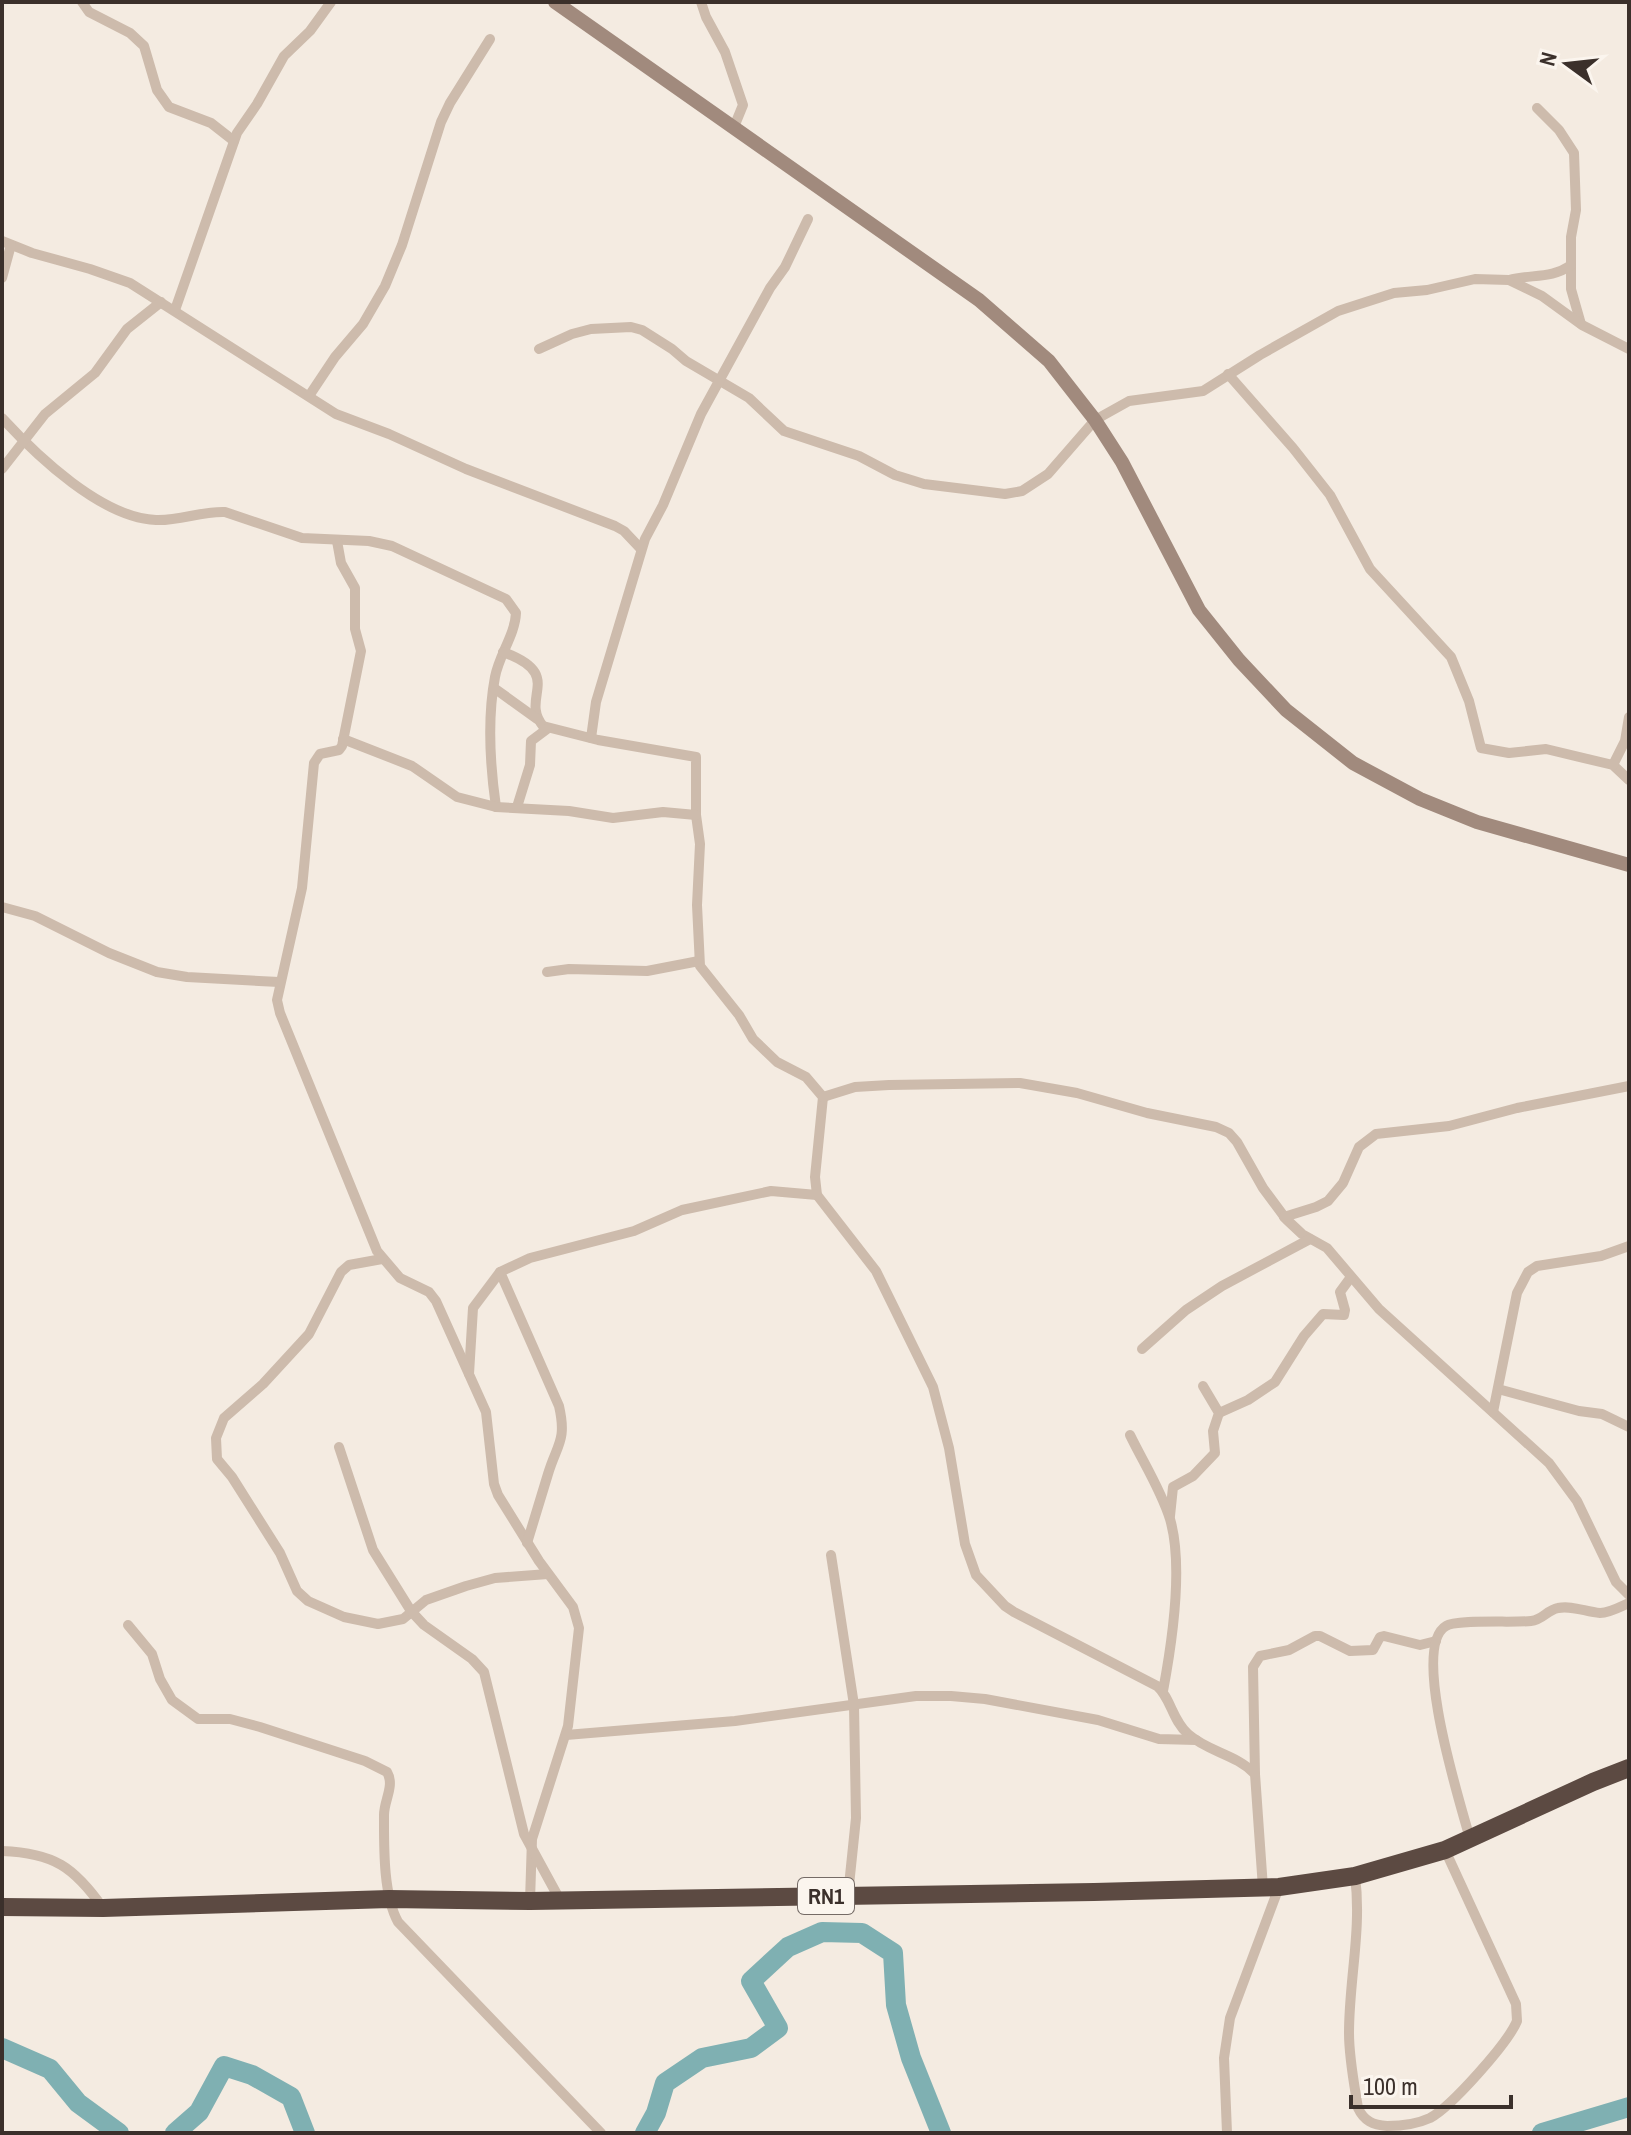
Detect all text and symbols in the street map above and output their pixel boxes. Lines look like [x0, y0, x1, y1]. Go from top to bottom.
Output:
north arrow [1527, 24, 1607, 104]
text: N [1532, 49, 1564, 69]
road number: RN1 [798, 1878, 854, 1914]
scale bar [1351, 2059, 1511, 2109]
text: 100 m [1363, 2070, 1418, 2102]

